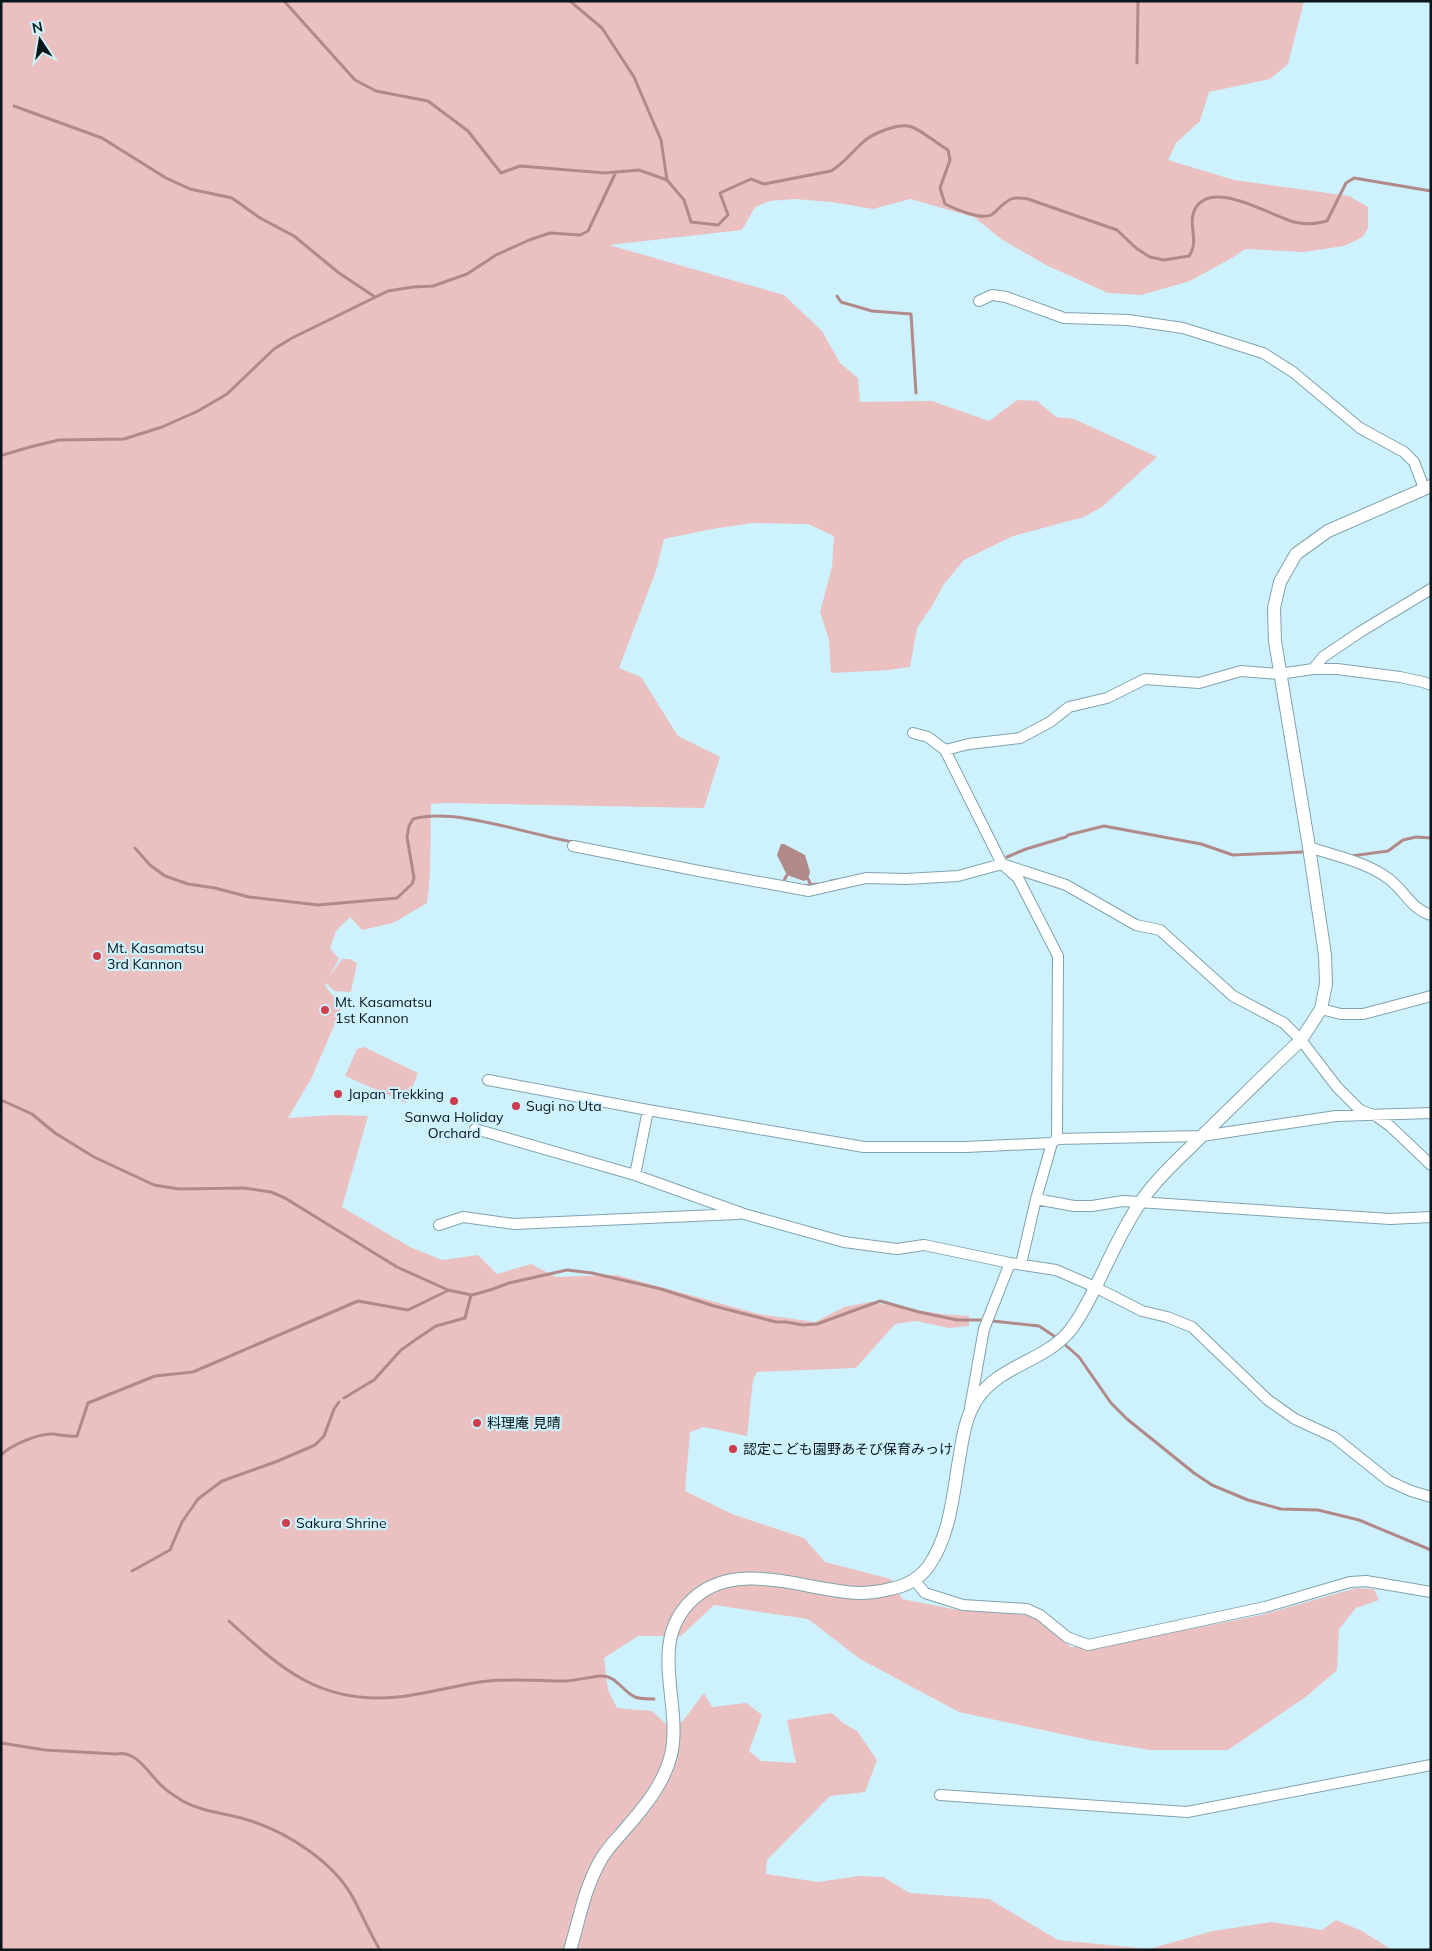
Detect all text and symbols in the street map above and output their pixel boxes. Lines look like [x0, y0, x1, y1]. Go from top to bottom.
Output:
north arrow [15, 15, 65, 65]
text: N [30, 17, 44, 37]
place label: Mt. Kasamatsu 3rd Kannon [107, 939, 204, 973]
marker: Mt. Kasamatsu 3rd Kannon [91, 950, 103, 962]
place label: Mt. Kasamatsu 1st Kannon [335, 993, 432, 1027]
marker: Mt. Kasamatsu 1st Kannon [319, 1004, 331, 1016]
place label: Japan Trekking [348, 1085, 444, 1103]
marker: Japan Trekking [332, 1088, 344, 1100]
marker: Sanwa Holiday Orchard [448, 1095, 460, 1107]
place label: Sugi no Uta [526, 1097, 602, 1115]
marker: Sugi no Uta [510, 1100, 522, 1112]
place label: Sanwa Holiday Orchard [405, 1108, 504, 1142]
place label: 料理庵 見晴 [487, 1414, 561, 1432]
marker: 料理庵 見晴 [471, 1417, 483, 1429]
place label: 認定こども園野あそび保育みっけ [743, 1440, 953, 1458]
marker: 認定こども園野あそび保育みっけ [727, 1443, 739, 1455]
place label: Sakura Shrine [296, 1514, 387, 1532]
marker: Sakura Shrine [280, 1517, 292, 1529]

